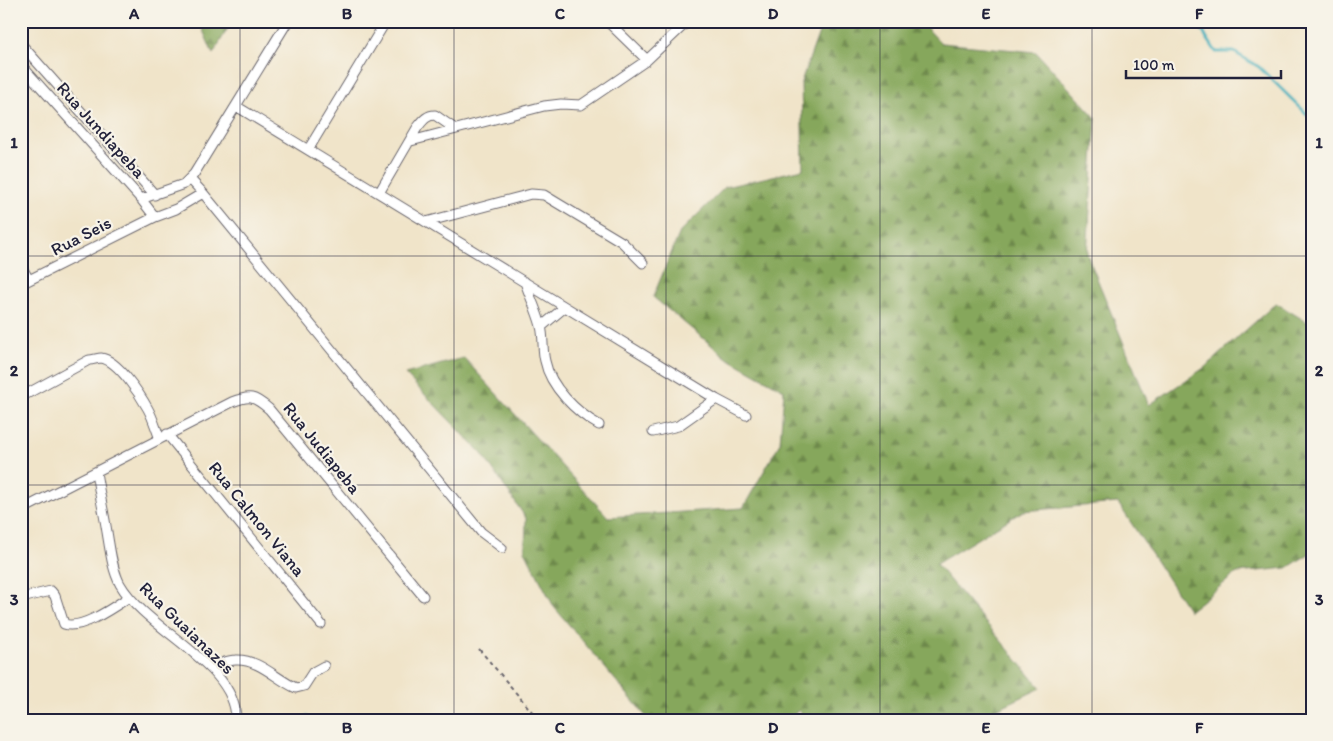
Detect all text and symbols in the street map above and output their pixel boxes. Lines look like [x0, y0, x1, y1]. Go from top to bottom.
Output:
text: A [128, 4, 140, 23]
text: B [342, 4, 353, 23]
text: C [555, 4, 566, 23]
text: D [768, 4, 779, 23]
text: E [982, 4, 991, 23]
text: F [1195, 4, 1204, 23]
scale bar [1126, 48, 1280, 80]
text: 100 m [1133, 56, 1175, 74]
street label: Rua Jundiapeba [52, 77, 150, 183]
text: 1 [10, 133, 18, 152]
text: 1 [1315, 133, 1323, 152]
street label: Rua Seis [47, 211, 115, 261]
text: 2 [10, 361, 19, 380]
text: 2 [1315, 361, 1324, 380]
street label: Rua Judiapeba [278, 398, 366, 499]
street label: Rua Calmon Viana [204, 457, 311, 582]
street label: Rua Guaianazes [135, 577, 239, 679]
text: 3 [10, 590, 19, 609]
text: 3 [1315, 590, 1324, 609]
text: A [128, 718, 140, 737]
text: B [342, 718, 353, 737]
text: C [555, 718, 566, 737]
text: D [768, 718, 779, 737]
text: E [982, 718, 991, 737]
text: F [1195, 718, 1204, 737]

